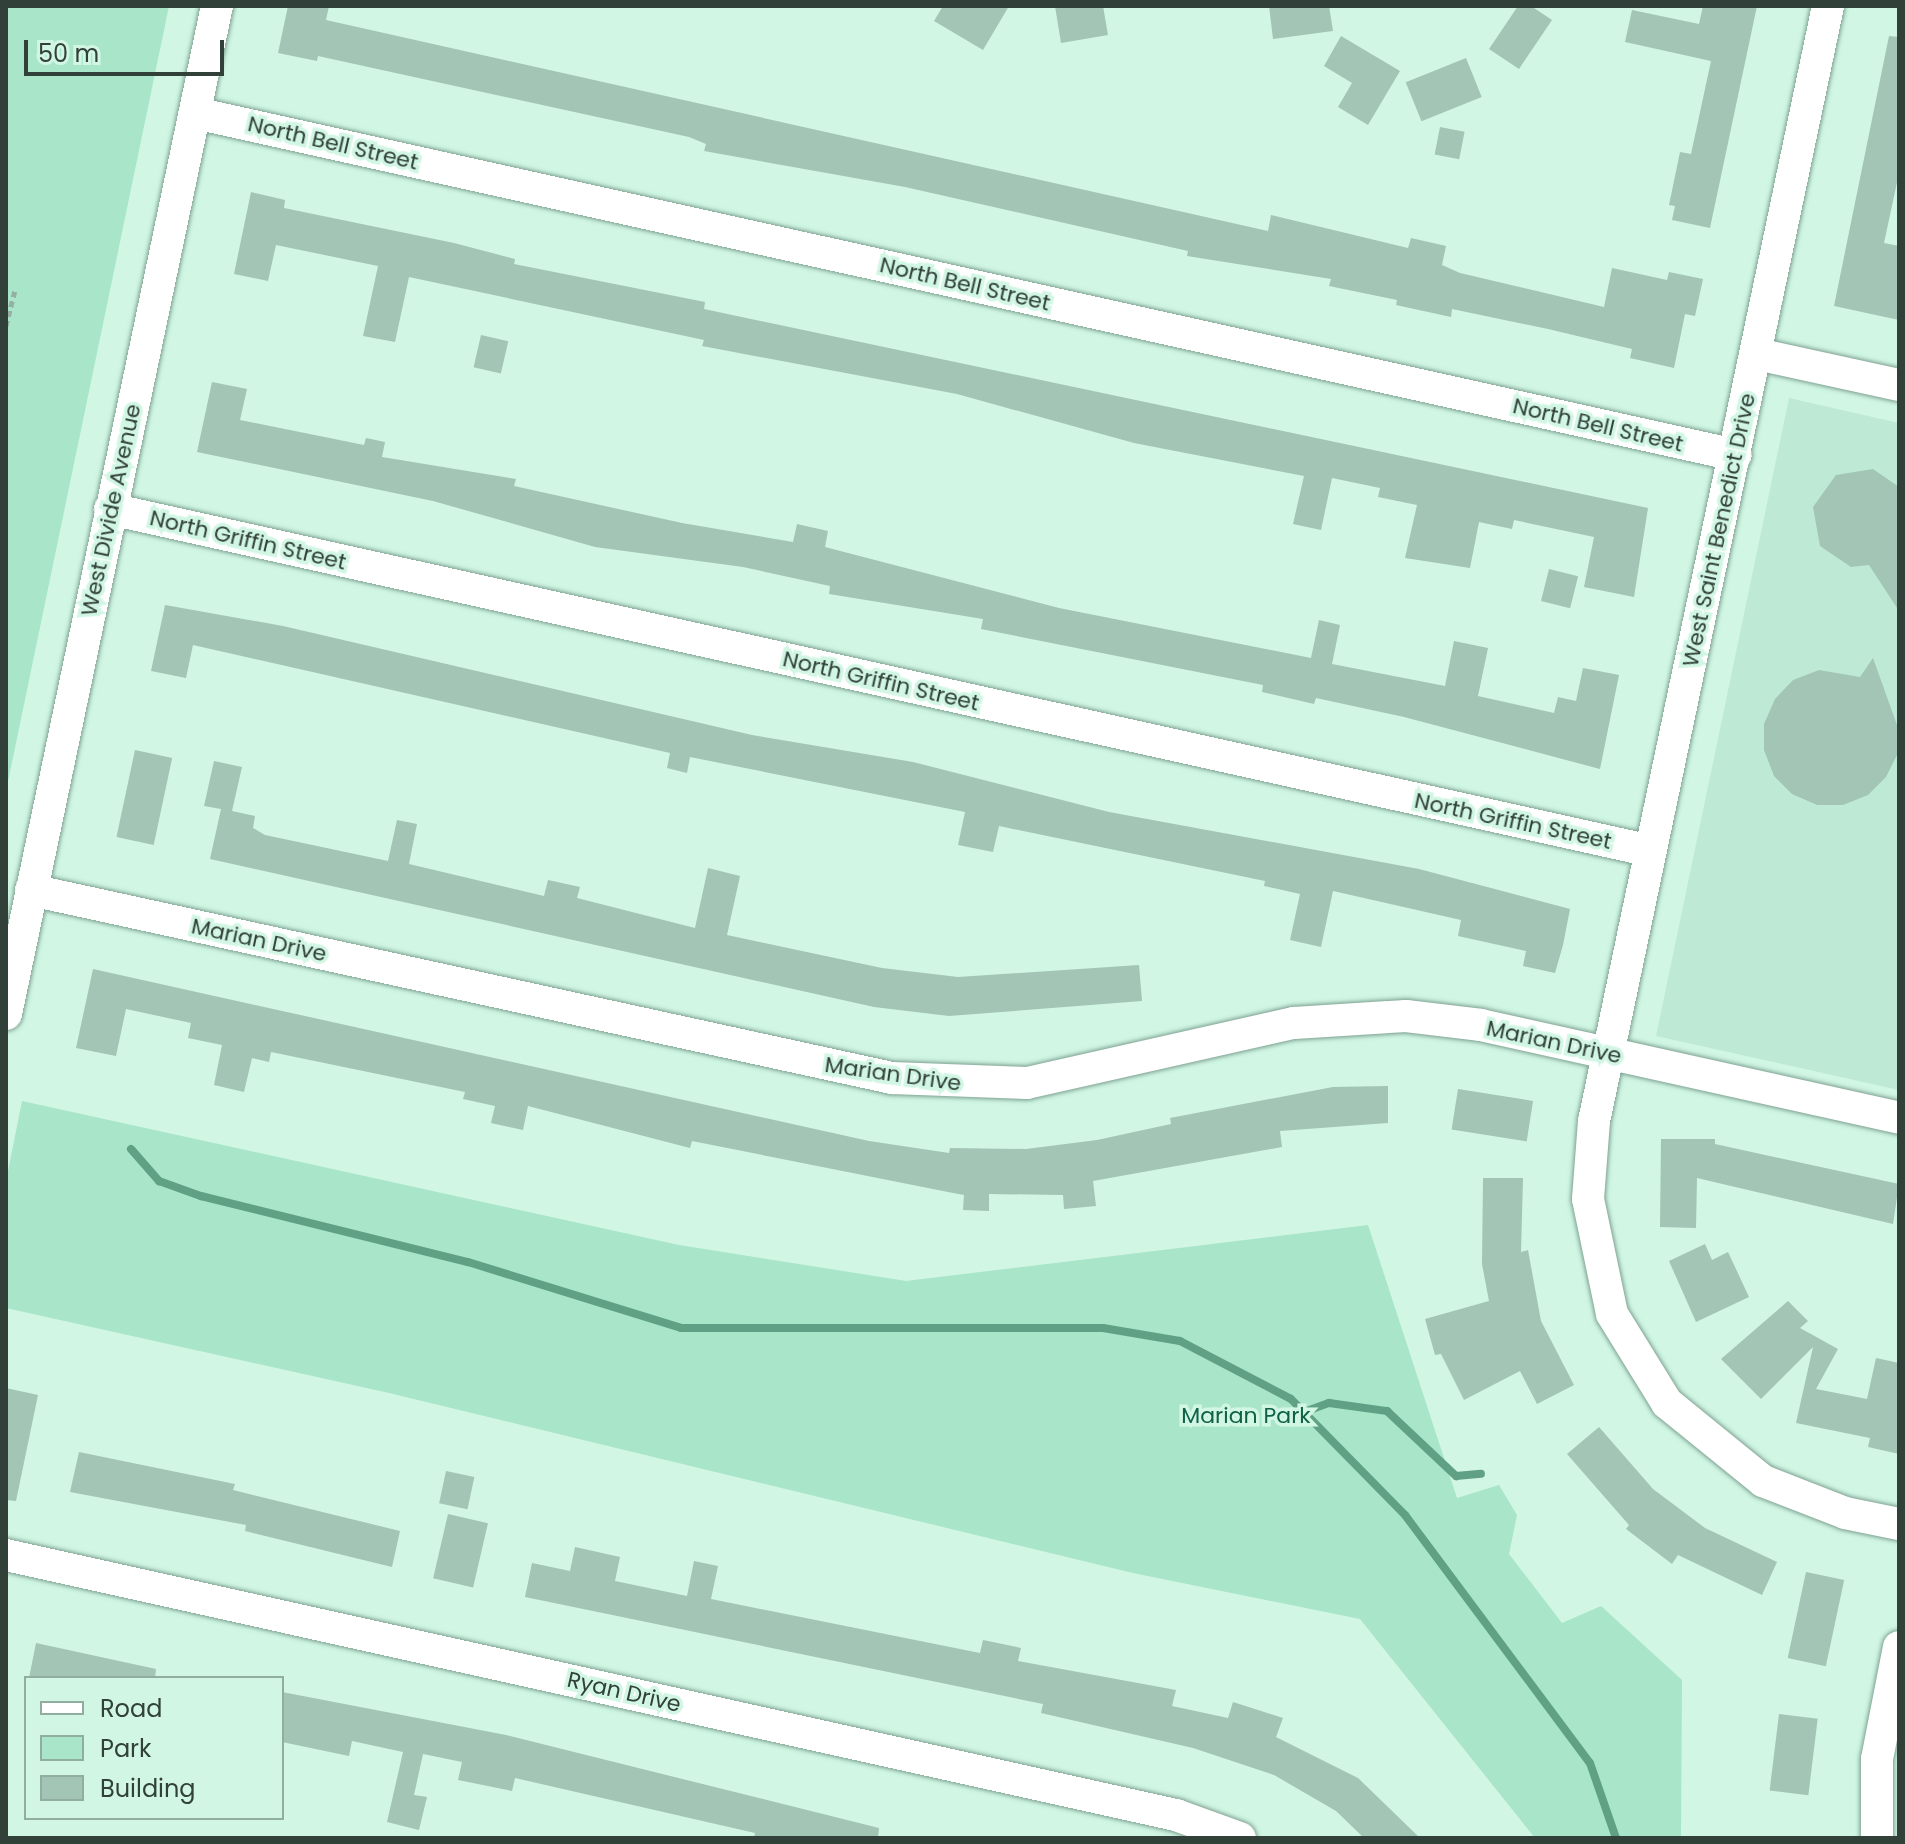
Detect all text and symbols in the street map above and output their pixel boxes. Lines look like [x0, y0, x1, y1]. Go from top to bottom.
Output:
scale bar [28, 24, 228, 74]
text: 50 m [38, 37, 99, 70]
street label: North Bell Street [245, 111, 421, 175]
street label: North Bell Street [877, 252, 1053, 316]
street label: West Saint Benedict Drive [1677, 391, 1761, 669]
street label: North Bell Street [1510, 393, 1686, 457]
street label: West Divide Avenue [76, 402, 146, 618]
street label: North Griffin Street [147, 505, 349, 575]
street label: North Griffin Street [780, 646, 982, 716]
street label: North Griffin Street [1412, 787, 1614, 855]
street label: Marian Drive [189, 913, 329, 967]
street label: Marian Drive [1484, 1015, 1624, 1069]
street label: Marian Drive [823, 1051, 963, 1097]
park label: Marian Park [1181, 1403, 1311, 1429]
street label: Ryan Drive [565, 1666, 683, 1718]
legend [24, 1676, 284, 1820]
text: Road [100, 1692, 162, 1725]
text: Park [100, 1732, 151, 1765]
text: Building [100, 1772, 196, 1805]

